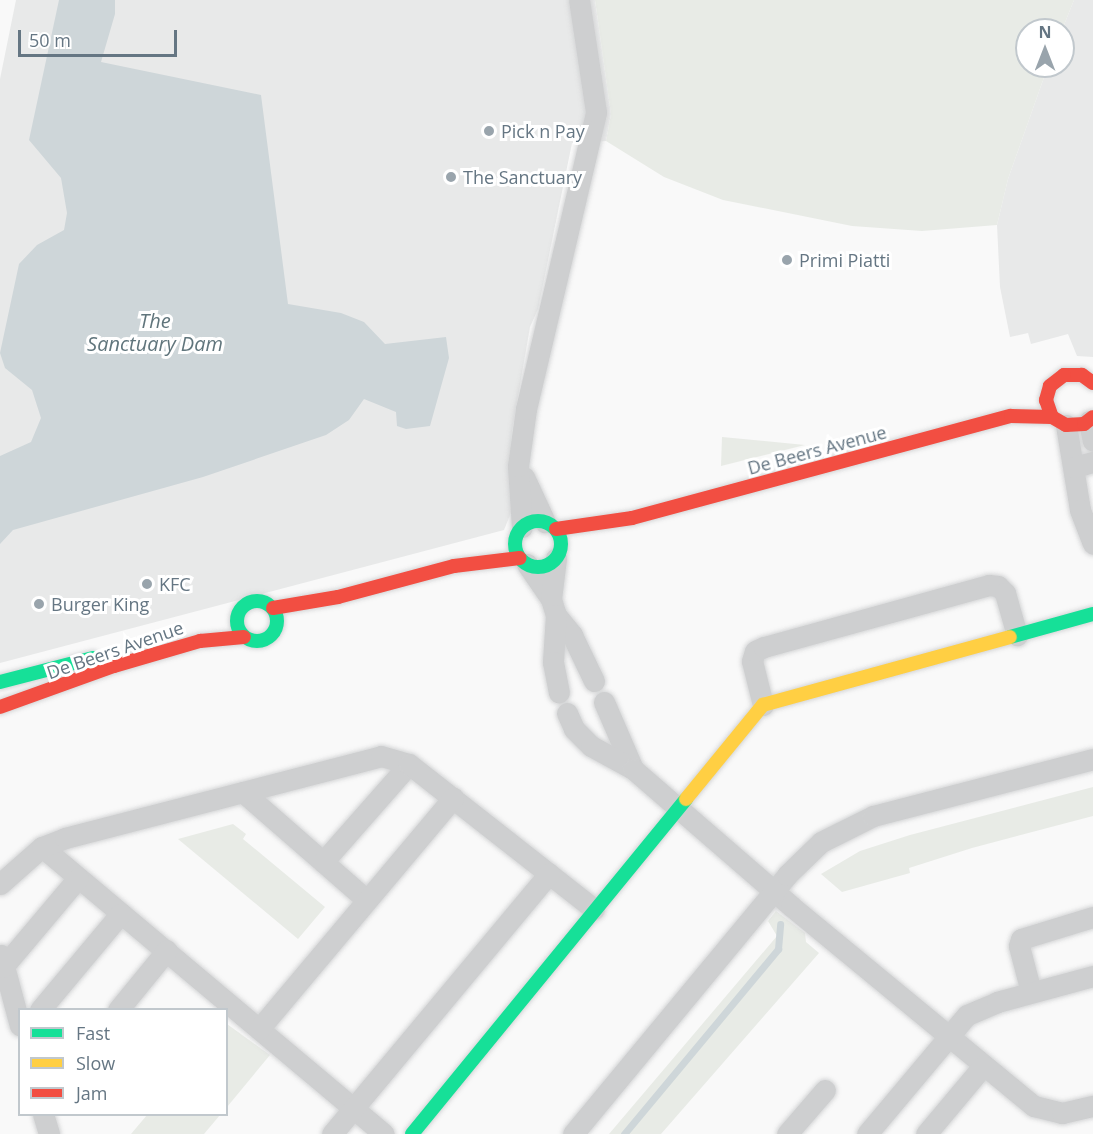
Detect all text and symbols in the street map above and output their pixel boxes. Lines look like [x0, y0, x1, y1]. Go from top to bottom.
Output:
scale bar [21, 18, 180, 56]
north arrow [1015, 18, 1075, 78]
text: N [1038, 21, 1052, 43]
text: 50 m [29, 28, 71, 52]
place label: Pick n Pay [501, 120, 585, 142]
marker: Pick n Pay [482, 124, 496, 138]
place label: The Sanctuary [463, 166, 582, 188]
marker: The Sanctuary [444, 170, 458, 184]
place label: Primi Piatti [799, 249, 890, 271]
marker: Primi Piatti [780, 253, 794, 267]
water label: The Sanctuary Dam [87, 309, 223, 356]
street label: De Beers Avenue [745, 421, 889, 479]
place label: KFC [159, 573, 191, 595]
marker: KFC [140, 577, 154, 591]
place label: Burger King [51, 593, 149, 615]
marker: Burger King [32, 597, 46, 611]
street label: De Beers Avenue [44, 617, 186, 683]
legend [18, 1008, 228, 1116]
text: Fast [76, 1021, 110, 1045]
text: Slow [76, 1051, 115, 1075]
text: Jam [76, 1081, 108, 1105]

